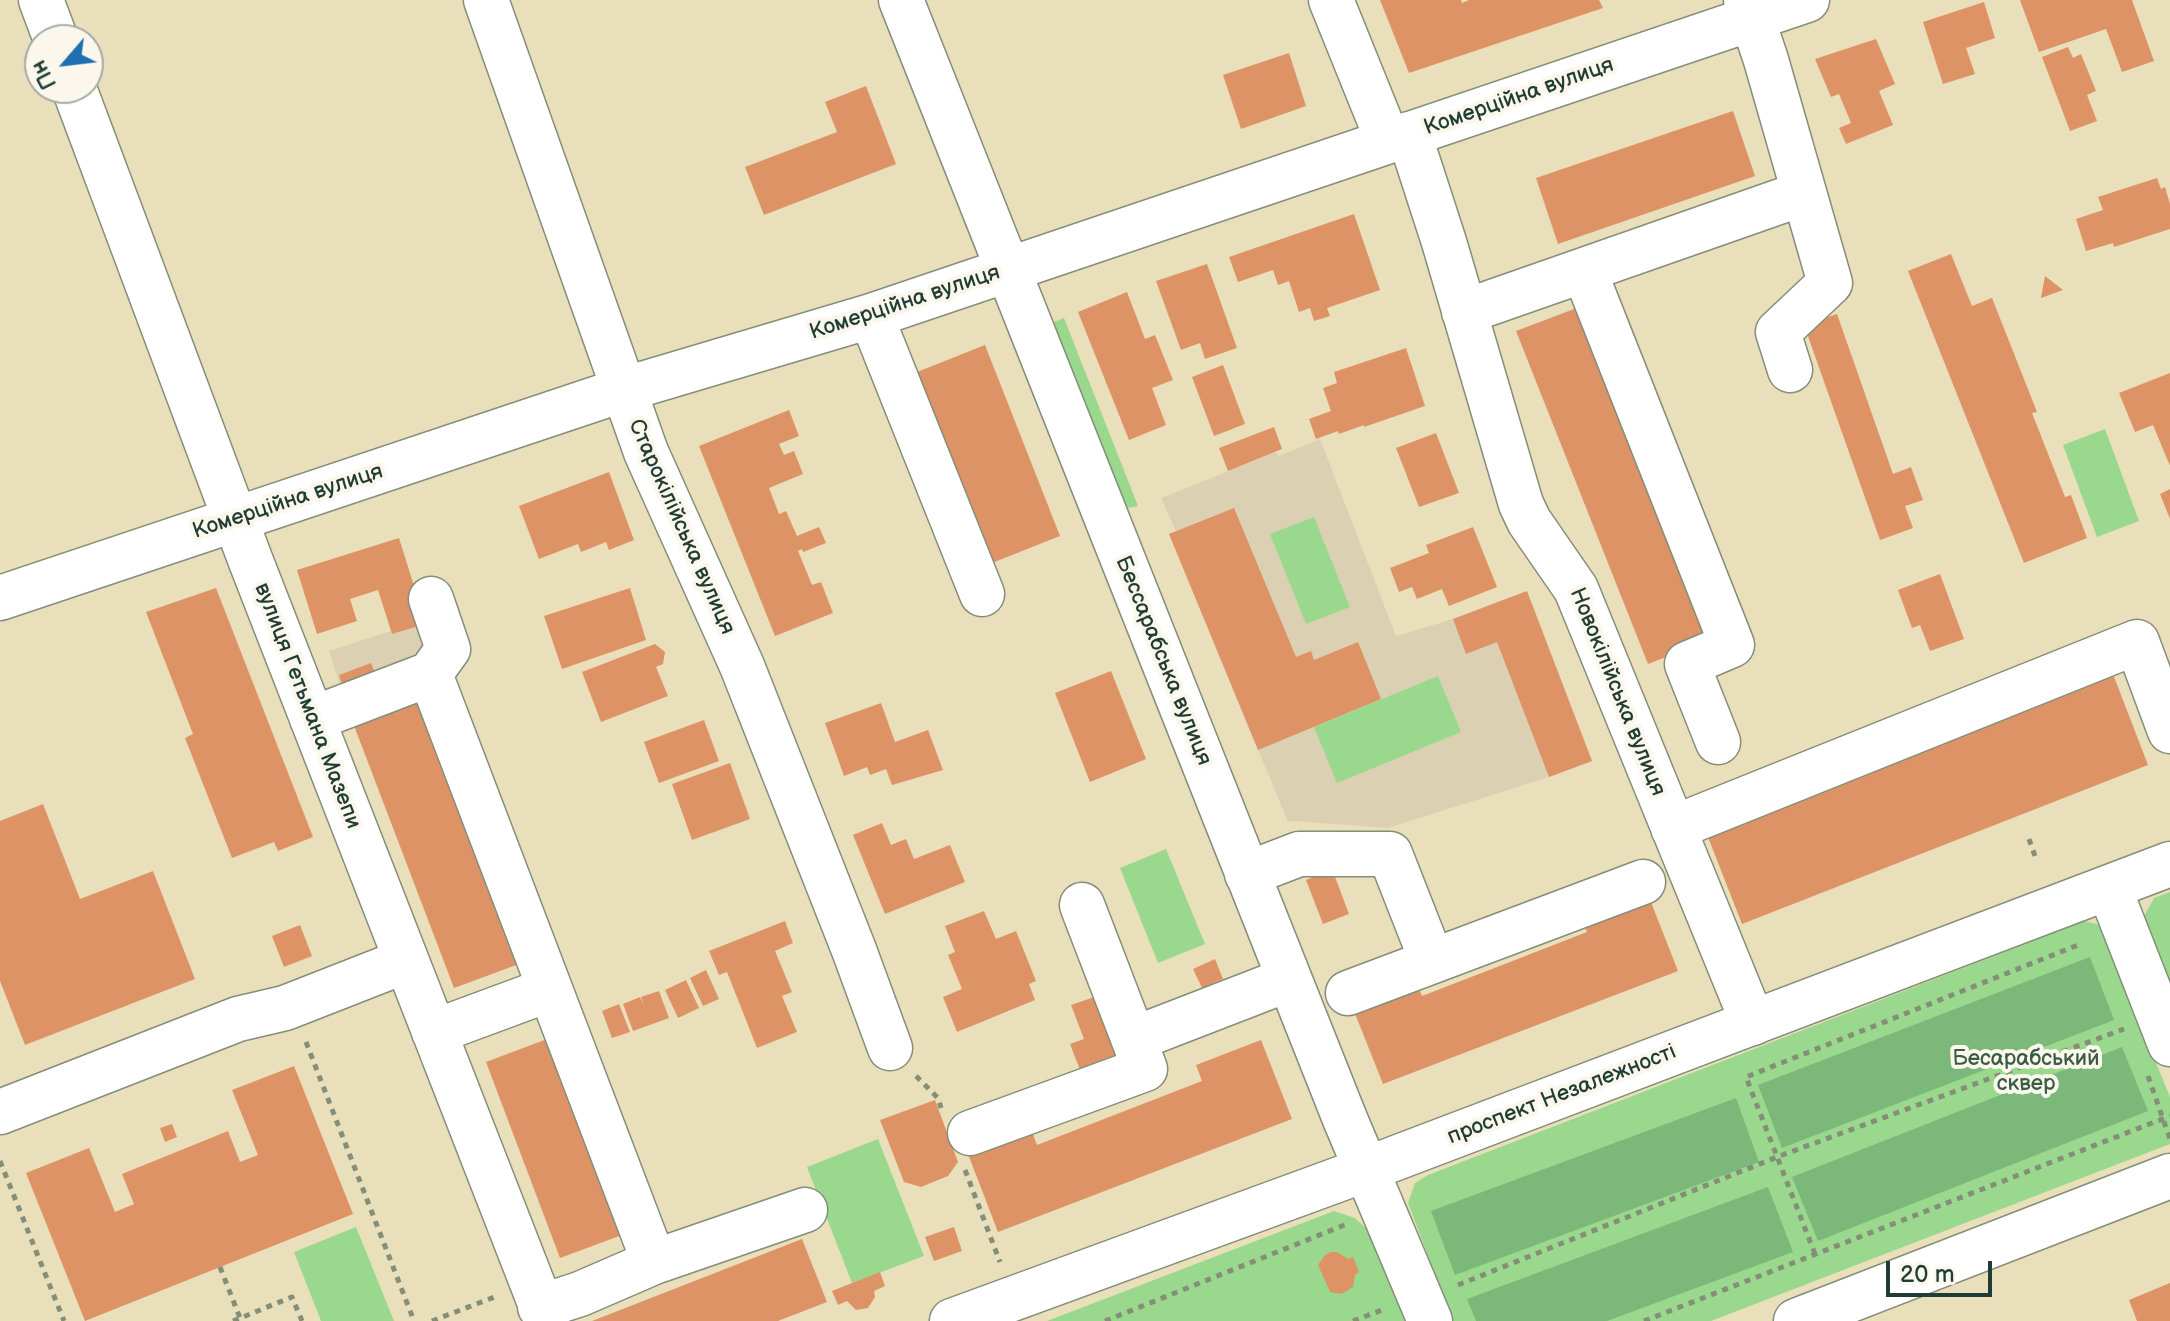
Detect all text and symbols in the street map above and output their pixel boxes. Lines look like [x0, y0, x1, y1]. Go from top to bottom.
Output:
north arrow [24, 24, 104, 104]
street label: Комерційна вулиця [1421, 52, 1617, 142]
text: Пн [25, 55, 63, 94]
street label: Комерційна вулиця [806, 260, 1004, 346]
street label: Старокілійська вулиця [622, 415, 740, 639]
street label: Комерційна вулиця [189, 459, 387, 545]
street label: Бессарабська вулиця [1109, 553, 1217, 769]
street label: вулиця Гетьмана Мазепи [248, 579, 366, 833]
street label: Новокілійська вулиця [1563, 584, 1671, 800]
street label: проспект Незалежності [1444, 1039, 1680, 1151]
park label: Бесарабський сквер [1952, 1046, 2100, 1098]
scale bar [1890, 1245, 1996, 1295]
text: 20 m [1900, 1260, 1955, 1289]

